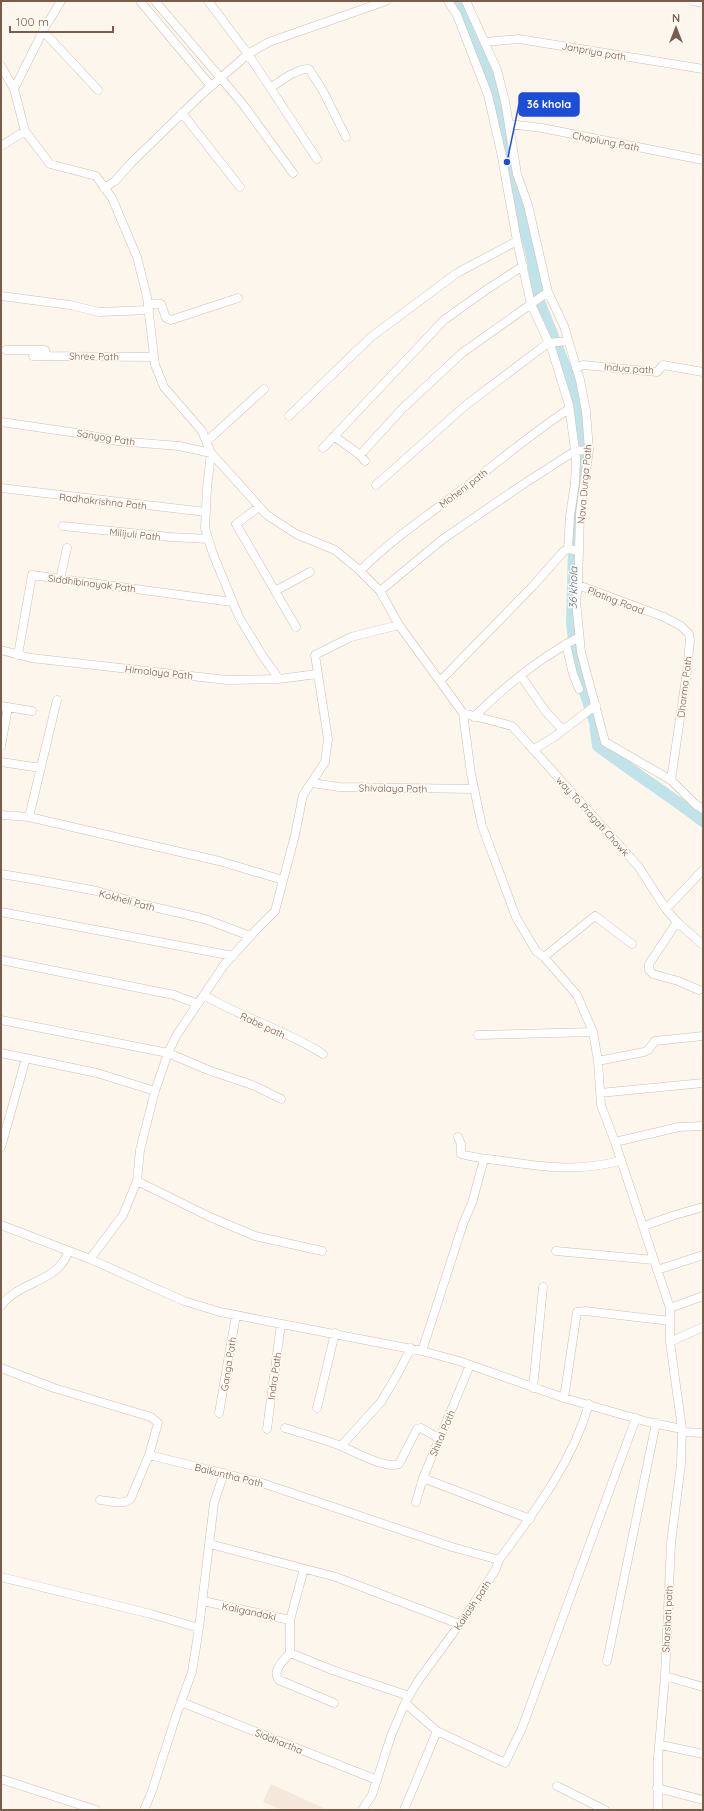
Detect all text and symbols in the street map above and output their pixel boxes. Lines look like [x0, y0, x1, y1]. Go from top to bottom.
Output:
scale bar [10, 8, 113, 34]
north arrow [656, 8, 696, 48]
text: N [672, 11, 680, 25]
text: 100 m [16, 14, 49, 29]
street label: Janpriya path [561, 39, 627, 64]
callout: 36 khola [519, 93, 579, 116]
text: 36 khola [527, 97, 571, 111]
street label: Chaplung Path [571, 129, 641, 154]
street label: Shree Path [69, 350, 119, 363]
street label: Indua path [603, 360, 654, 377]
street label: Sanyog Path [76, 426, 136, 449]
street label: Nava Durga Path [575, 444, 594, 524]
street label: Moheni path [436, 466, 490, 511]
street label: Radhakrishna Path [59, 490, 147, 513]
street label: Milijuli Path [109, 525, 161, 544]
water label: 36 khola [566, 565, 580, 609]
street label: Siddhibinayak Path [47, 572, 137, 595]
street label: Plating Road [586, 584, 646, 617]
street label: Dharma Path [674, 656, 695, 718]
street label: Himalaya Path [124, 662, 194, 683]
street label: way To Pragati Chowk [553, 774, 632, 859]
street label: Shivalaya Path [359, 781, 427, 796]
street label: Kokheli Path [97, 887, 156, 914]
street label: Rabe path [238, 1009, 287, 1042]
street label: Ganga Path [218, 1336, 239, 1392]
street label: Indra Path [265, 1351, 284, 1401]
street label: Shital Path [427, 1408, 458, 1458]
street label: Baikuntha Path [193, 1461, 265, 1490]
street label: Kailash path [451, 1578, 494, 1633]
street label: Sharshati path [659, 1585, 676, 1653]
street label: Kaligandaki [221, 1599, 277, 1624]
street label: Siddhartha [253, 1726, 305, 1757]

